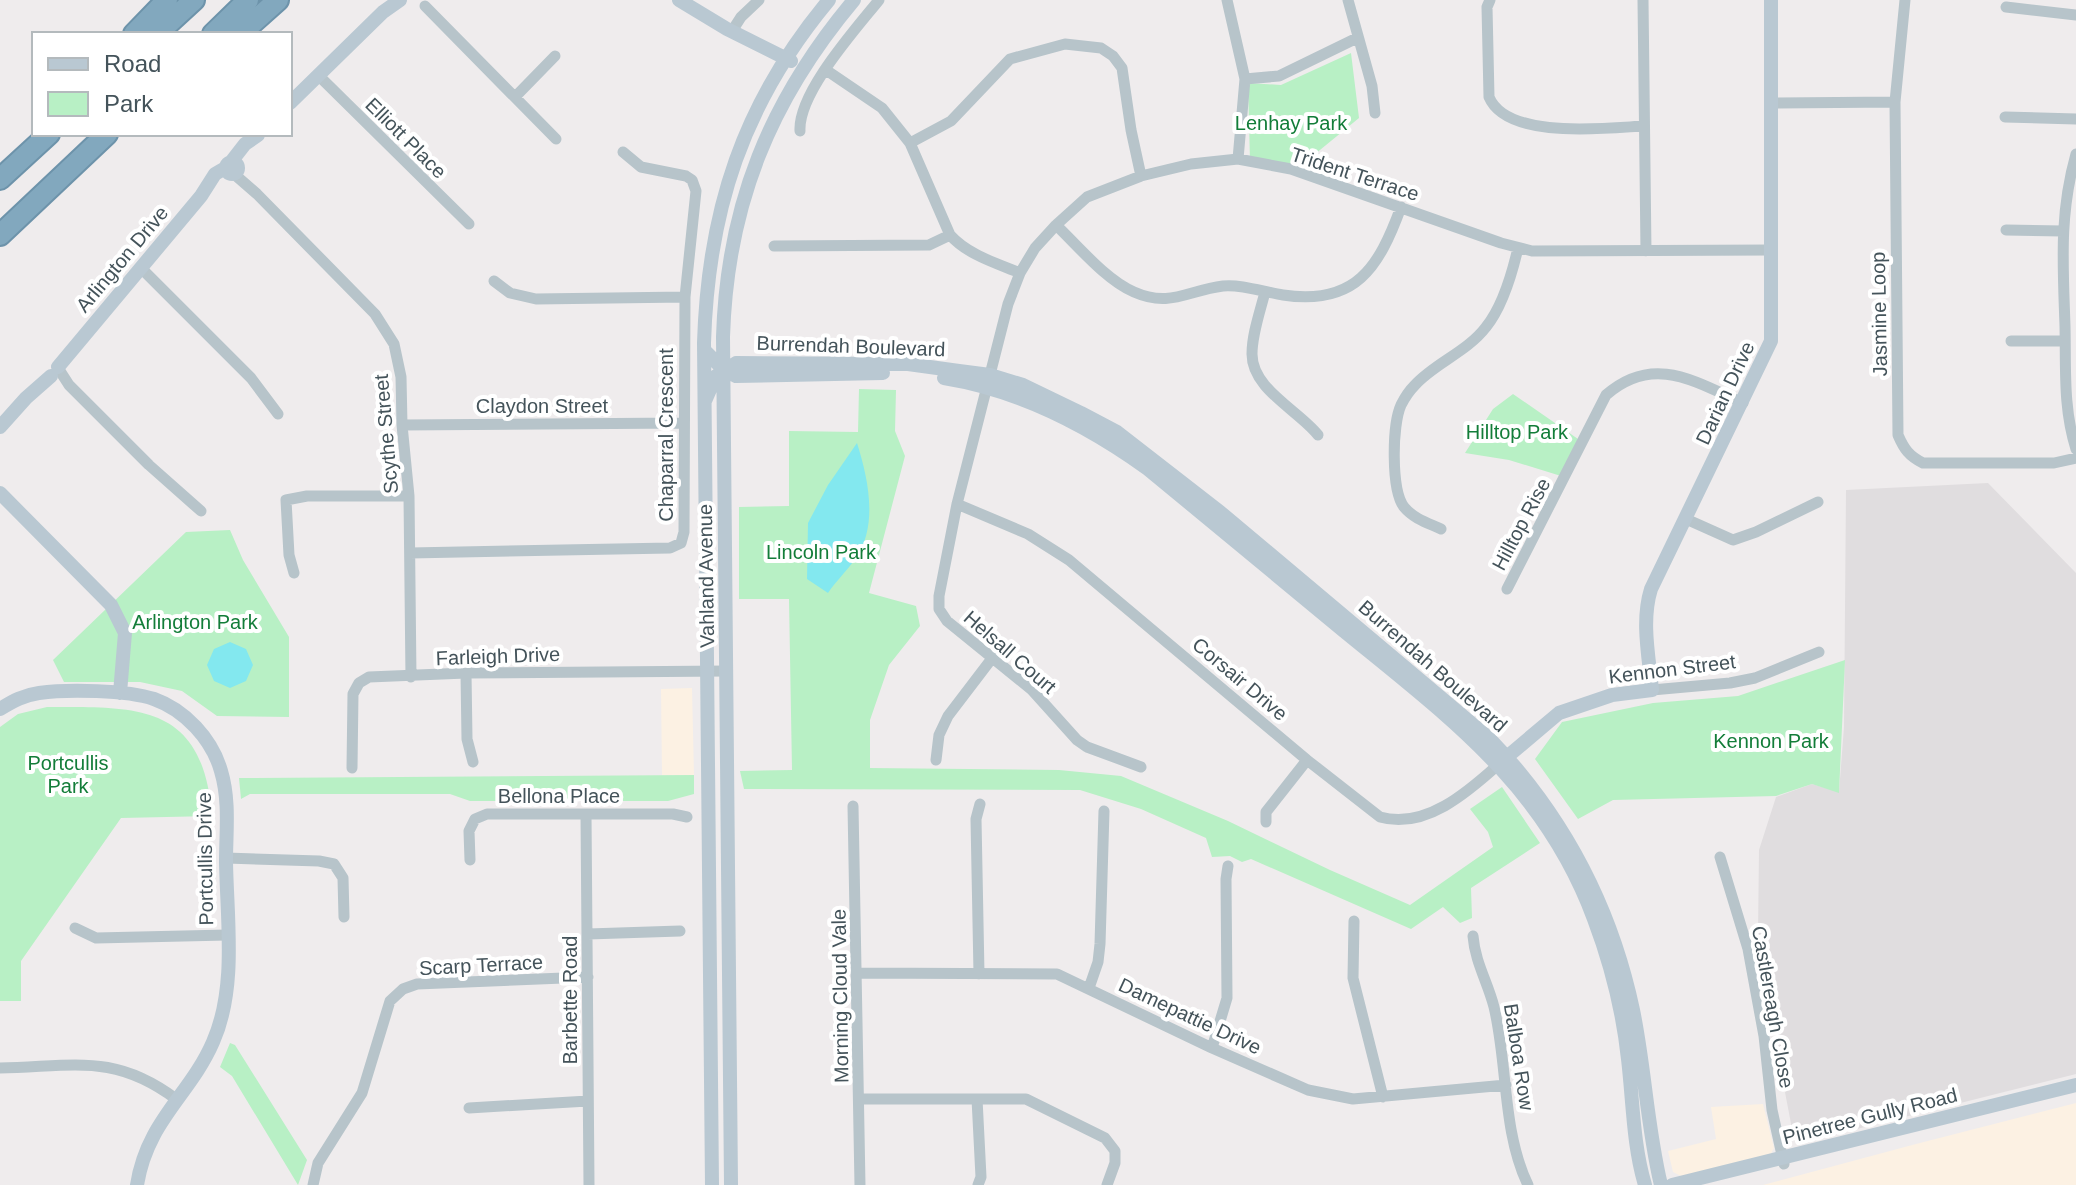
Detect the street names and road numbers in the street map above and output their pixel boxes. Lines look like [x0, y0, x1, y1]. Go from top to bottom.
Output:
street label: Elliott Place [361, 93, 451, 183]
street label: Trident Terrace [1288, 143, 1422, 205]
street label: Arlington Drive [71, 202, 173, 316]
street label: Jasmine Loop [1867, 252, 1891, 376]
street label: Burrendah Boulevard [756, 332, 946, 360]
street label: Darian Drive [1692, 338, 1758, 448]
street label: Chaparral Crescent [655, 348, 677, 522]
street label: Scythe Street [370, 373, 402, 495]
street label: Claydon Street [476, 395, 609, 417]
street label: Hilltop Rise [1488, 474, 1554, 574]
street label: Vahland Avenue [694, 504, 718, 648]
street label: Burrendah Boulevard [1354, 596, 1512, 736]
street label: Helsall Court [960, 606, 1061, 698]
street label: Corsair Drive [1188, 633, 1292, 725]
street label: Farleigh Drive [435, 643, 561, 669]
street label: Kennon Street [1607, 650, 1737, 688]
street label: Bellona Place [498, 785, 620, 807]
street label: Portcullis Drive [193, 792, 217, 926]
street label: Morning Cloud Vale [827, 909, 853, 1083]
street label: Castlereagh Close [1748, 924, 1798, 1090]
street label: Barbette Road [559, 936, 581, 1064]
street label: Scarp Terrace [418, 951, 544, 979]
street label: Damepattie Drive [1115, 973, 1265, 1059]
street label: Balboa Row [1500, 1002, 1538, 1113]
street label: Pinetree Gully Road [1781, 1084, 1959, 1148]

